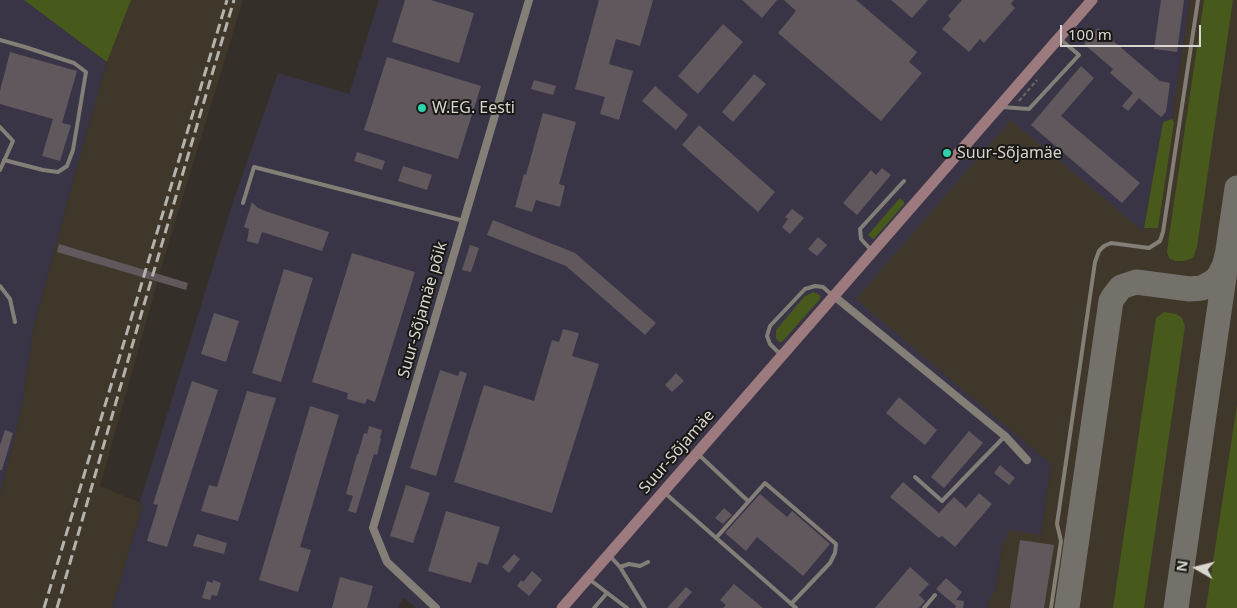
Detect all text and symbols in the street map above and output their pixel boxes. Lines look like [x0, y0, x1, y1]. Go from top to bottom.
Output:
scale bar [1062, 15, 1203, 47]
text: 100 m [1068, 24, 1112, 44]
place label: W.EG. Eesti [432, 98, 515, 118]
marker: W.EG. Eesti [416, 102, 428, 114]
place label: Suur-Sõjamäe [957, 143, 1062, 163]
marker: Suur-Sõjamäe [941, 147, 953, 159]
street label: Suur-Sõjamäe põik [394, 239, 452, 381]
street label: Suur-Sõjamäe [635, 406, 719, 498]
north arrow [1172, 543, 1222, 593]
text: N [1171, 559, 1192, 573]

